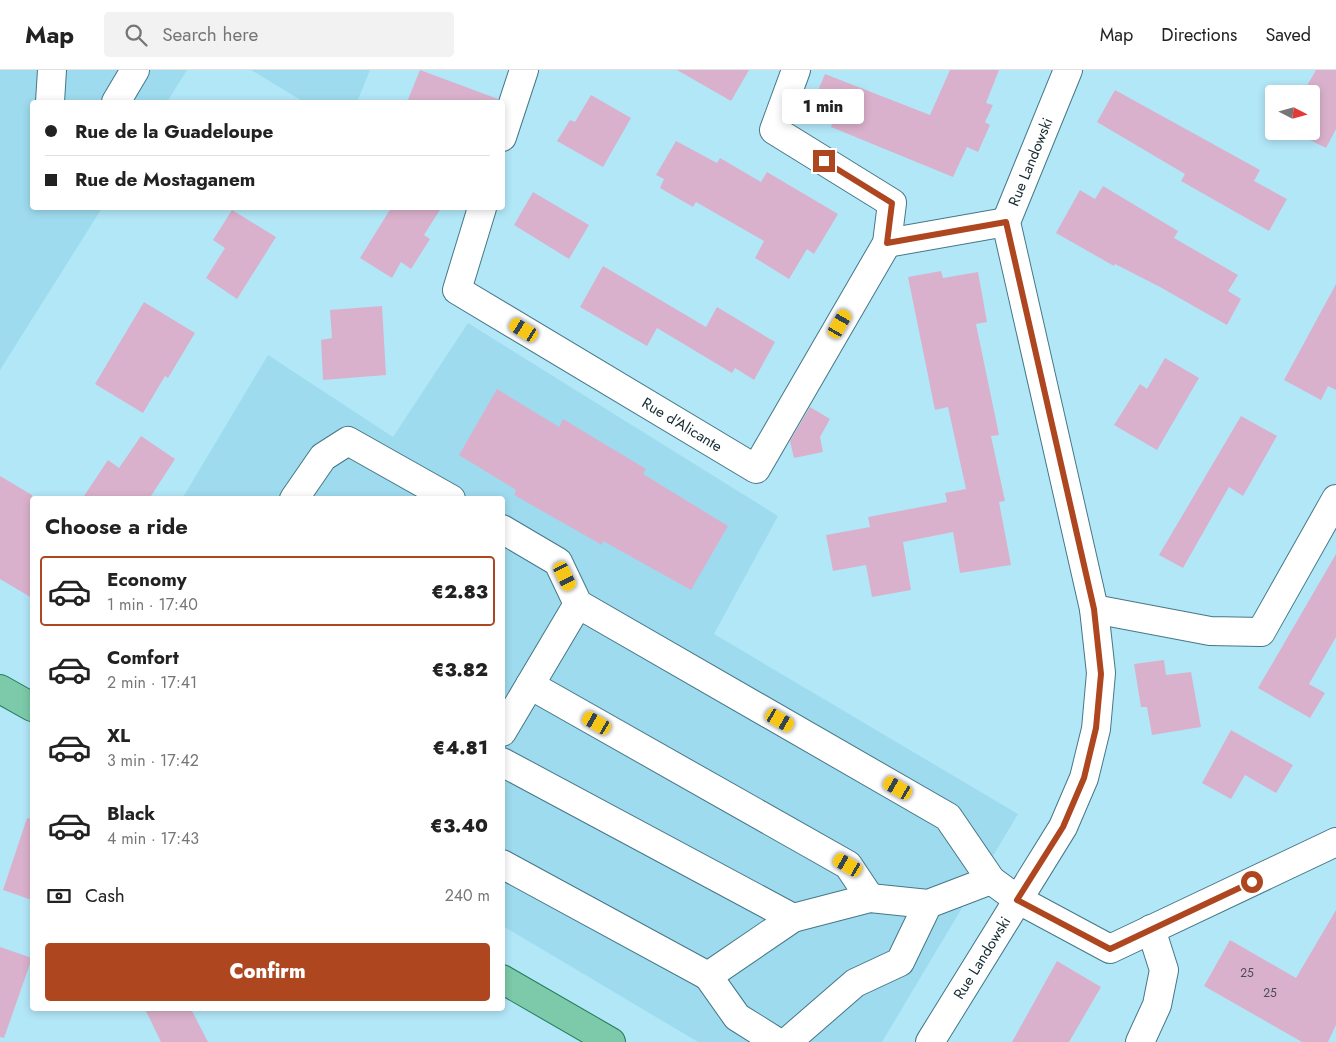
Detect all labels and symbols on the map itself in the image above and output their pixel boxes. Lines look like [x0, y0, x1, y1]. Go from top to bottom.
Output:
north arrow [1265, 85, 1320, 140]
callout: 1 min [783, 88, 865, 124]
street label: Rue Landowski [1003, 114, 1058, 209]
route end [813, 150, 835, 172]
car [826, 307, 853, 341]
car [507, 316, 540, 344]
street label: Rue d'Alicante [638, 392, 727, 457]
car [551, 559, 578, 593]
car [763, 706, 796, 734]
car [580, 709, 613, 737]
car [881, 774, 914, 802]
car [831, 851, 864, 879]
route start [1241, 871, 1263, 893]
street label: Rue Landowski [948, 912, 1016, 1003]
house number: 25 [1240, 964, 1254, 982]
house number: 25 [1263, 984, 1277, 1002]

